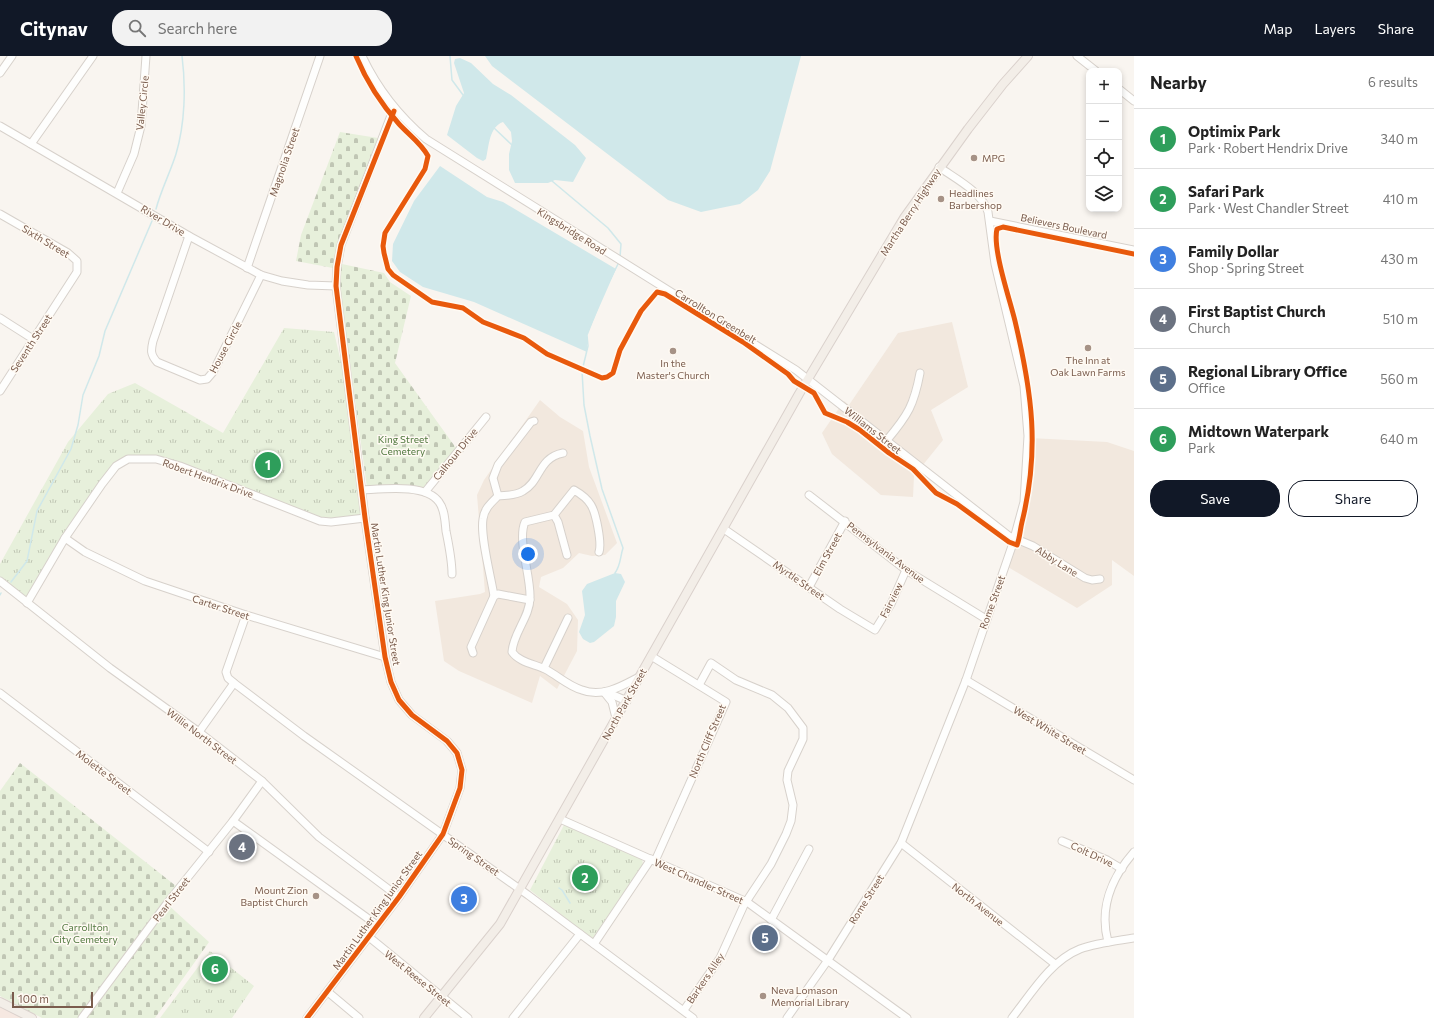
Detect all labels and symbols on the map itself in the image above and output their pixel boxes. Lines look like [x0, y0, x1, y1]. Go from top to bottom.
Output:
street label: Valley Circle [133, 75, 151, 131]
street label: Magnolia Street [267, 126, 301, 198]
place label: MPG [982, 152, 1005, 164]
marker: MPG [969, 153, 979, 163]
street label: Martha Berry Highway [877, 166, 943, 258]
place label: Headlines Barbershop [949, 187, 1002, 211]
marker: Headlines Barbershop [936, 194, 946, 204]
street label: River Drive [139, 202, 187, 238]
street label: Kingsbridge Road [535, 205, 609, 257]
street label: Believers Boulevard [1020, 211, 1109, 241]
street label: Sixth Street [20, 222, 72, 260]
street label: Carrollton Greenbelt [673, 286, 759, 346]
street label: Seventh Street [8, 312, 54, 374]
street label: House Circle [206, 319, 244, 375]
marker: The Inn at Oak Lawn Farms [1083, 343, 1093, 353]
marker: In the Master's Church [668, 346, 678, 356]
place label: The Inn at Oak Lawn Farms [1050, 354, 1126, 378]
place label: In the Master's Church [636, 357, 710, 381]
street label: Williams Street [842, 404, 904, 456]
street label: Calhoun Drive [430, 425, 480, 483]
park label: King Street Cemetery [378, 433, 428, 457]
pin: 1 [255, 450, 281, 480]
street label: Robert Hendrix Drive [161, 456, 255, 500]
street label: Pennsylvania Avenue [845, 519, 927, 585]
street label: Martin Luther King Junior Street [369, 522, 403, 666]
street label: Elm Street [810, 530, 844, 578]
street label: Abby Lane [1034, 543, 1080, 579]
your location [518, 544, 538, 564]
street label: Myrtle Street [771, 558, 827, 602]
street label: Rome Street [977, 573, 1007, 631]
street label: Fairview [877, 580, 905, 620]
street label: Carter Street [191, 592, 251, 622]
street label: North Park Street [599, 666, 649, 742]
street label: North Cliff Street [686, 702, 728, 780]
street label: West White Street [1011, 703, 1089, 757]
street label: Willie North Street [164, 706, 240, 766]
street label: Molette Street [74, 747, 134, 797]
pin: 4 [229, 832, 255, 862]
street label: Spring Street [446, 834, 502, 878]
street label: Colt Drive [1069, 839, 1115, 869]
street label: Martin Luther King Junior Street [330, 848, 424, 972]
street label: West Chandler Street [652, 856, 746, 906]
pin: 2 [572, 863, 598, 893]
street label: Rome Street [846, 872, 886, 926]
street label: Pearl Street [150, 874, 192, 924]
street label: North Avenue [950, 880, 1006, 928]
place label: Mount Zion Baptist Church [241, 884, 308, 908]
pin: 3 [451, 884, 477, 914]
marker: Mount Zion Baptist Church [311, 891, 321, 901]
park label: Carrollton City Cemetery [52, 921, 118, 945]
pin: 5 [752, 923, 778, 953]
street label: West Reese Street [382, 947, 454, 1009]
street label: Barkers Alley [684, 950, 726, 1006]
pin: 6 [202, 954, 228, 984]
place label: Neva Lomason Memorial Library [771, 984, 849, 1008]
scale bar [12, 990, 93, 1009]
marker: Neva Lomason Memorial Library [758, 991, 768, 1001]

